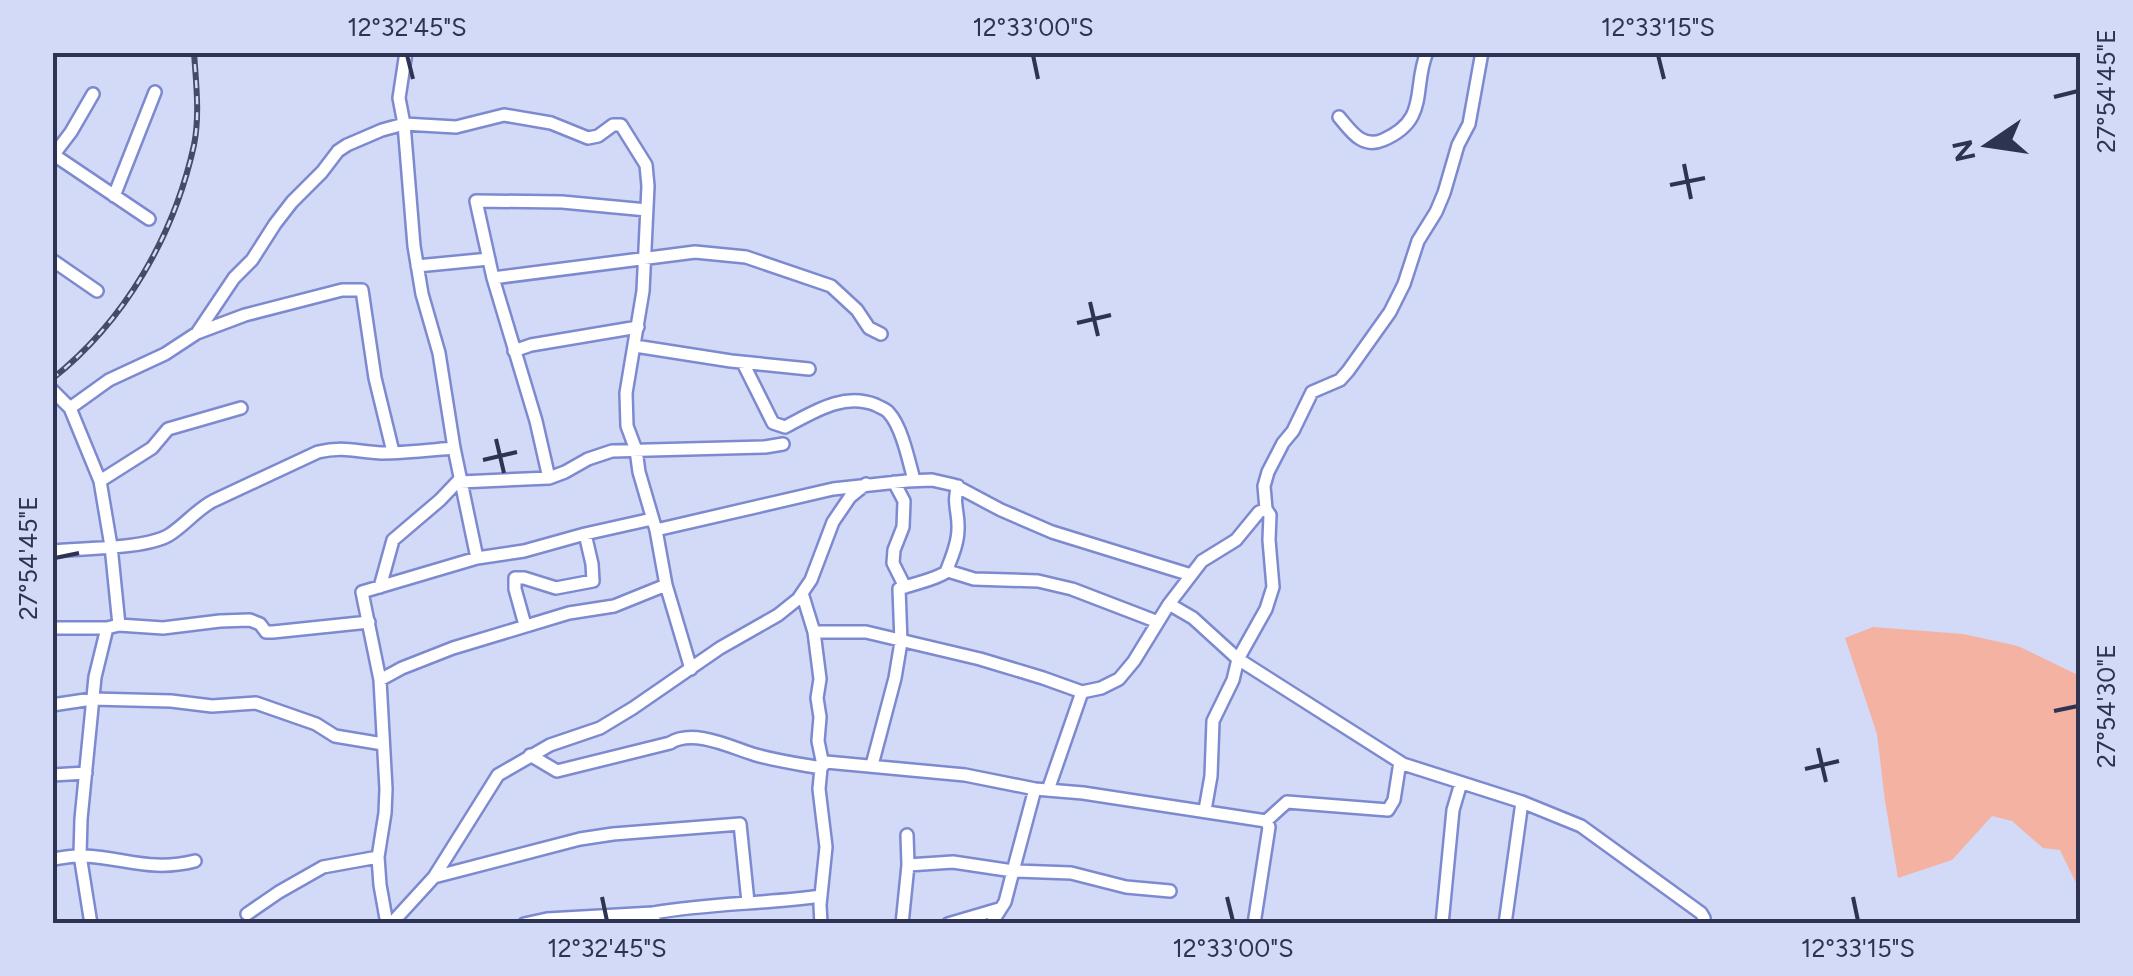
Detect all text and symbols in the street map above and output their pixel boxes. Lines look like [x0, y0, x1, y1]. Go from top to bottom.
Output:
text: 12°32'45"S [347, 12, 467, 42]
text: 12°33'00"S [972, 12, 1094, 42]
text: 12°33'15"S [1601, 12, 1715, 42]
text: 27°54'45"E [2091, 29, 2121, 153]
north arrow [1938, 95, 2038, 195]
text: N [1945, 136, 1983, 165]
text: 27°54'45"E [13, 496, 43, 620]
text: 27°54'30"E [2091, 644, 2121, 768]
text: 12°32'45"S [547, 933, 667, 963]
text: 12°33'00"S [1172, 933, 1294, 963]
text: 12°33'15"S [1801, 933, 1915, 963]

